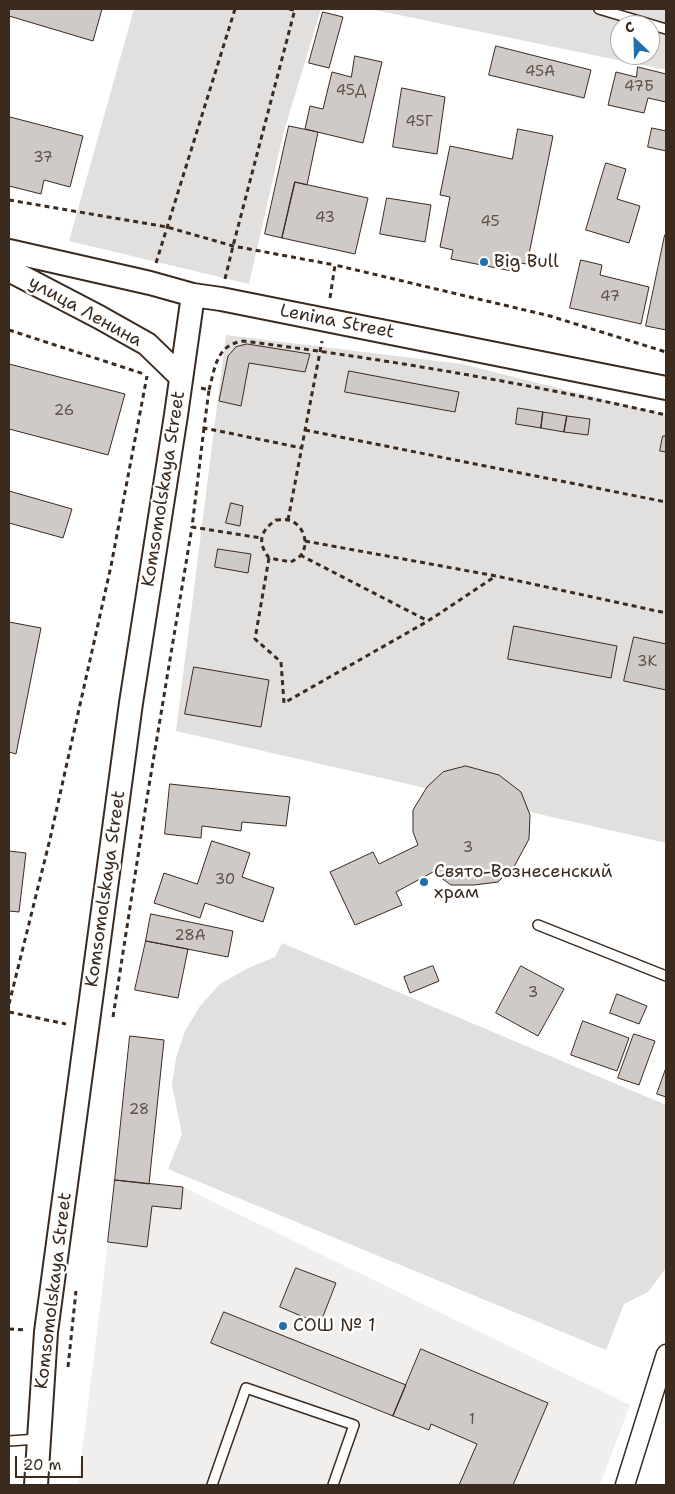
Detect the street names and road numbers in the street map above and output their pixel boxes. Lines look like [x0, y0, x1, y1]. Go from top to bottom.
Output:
street label: улица Ленина [25, 272, 145, 352]
street label: Lenina Street [278, 300, 396, 344]
street label: Komsomolskaya Street [138, 389, 190, 589]
street label: Komsomolskaya Street [82, 789, 130, 989]
street label: Komsomolskaya Street [31, 1191, 77, 1391]

